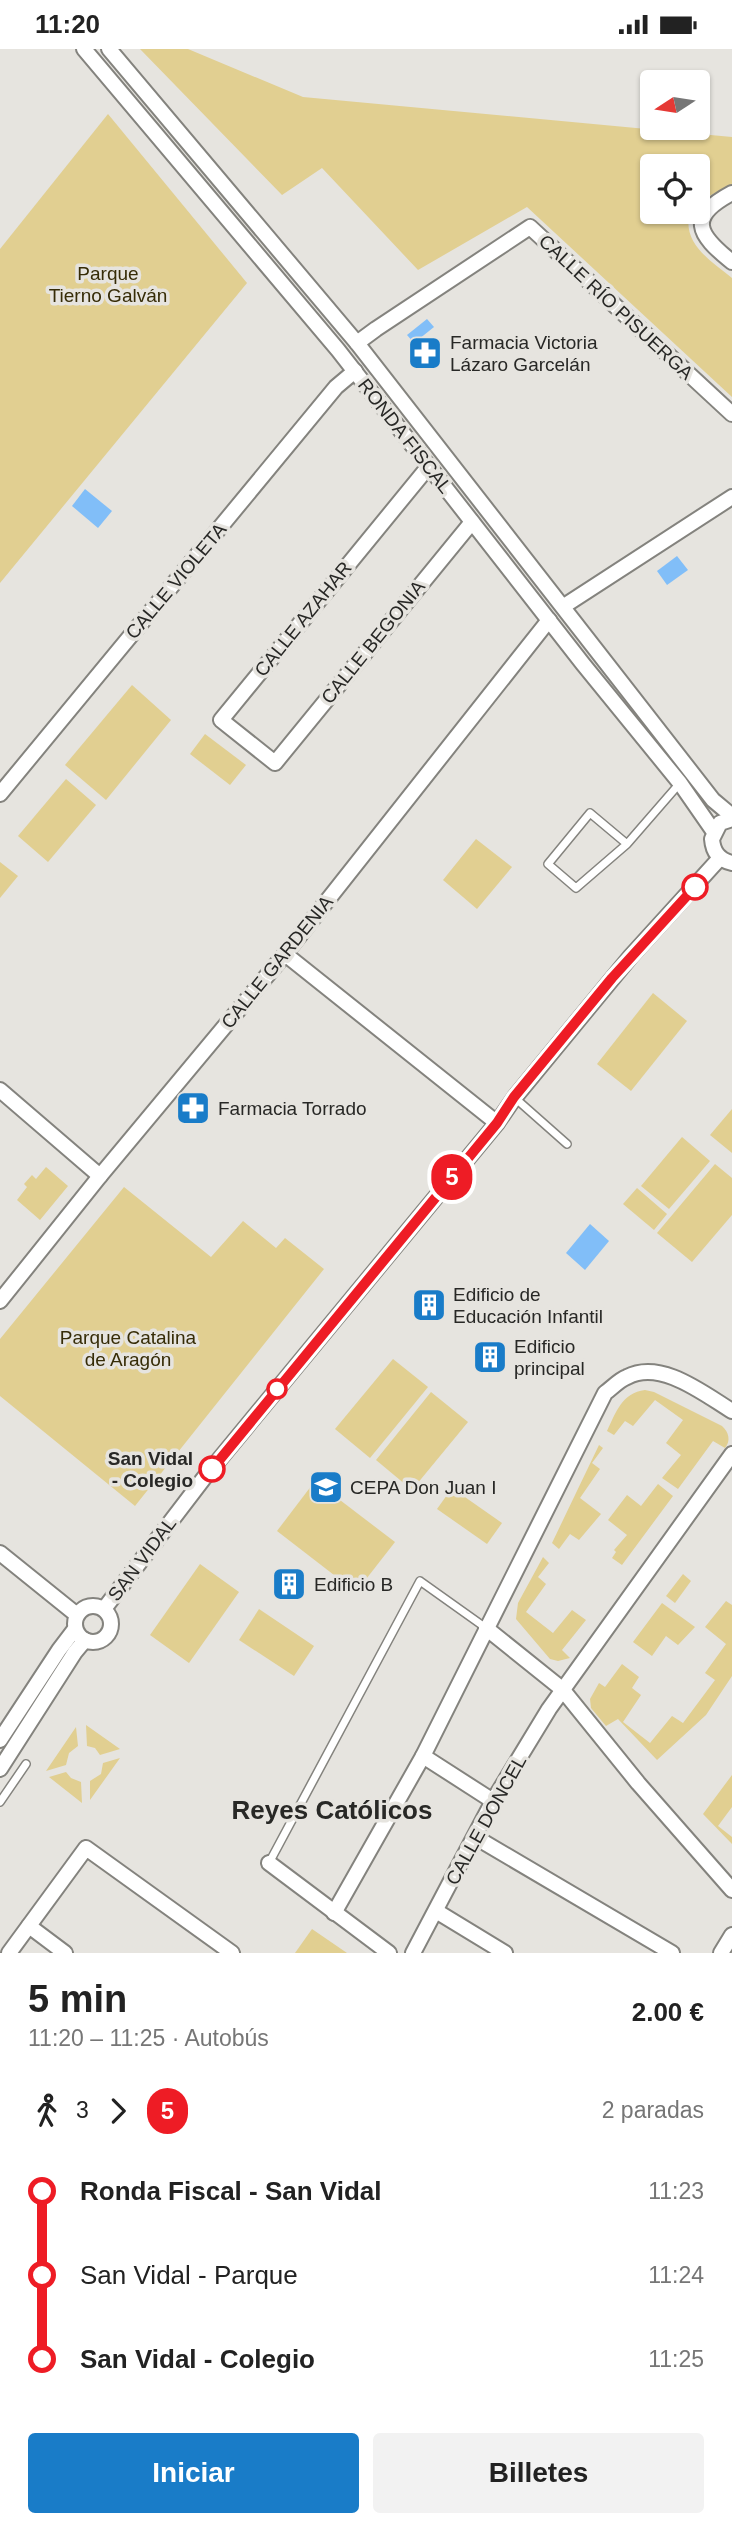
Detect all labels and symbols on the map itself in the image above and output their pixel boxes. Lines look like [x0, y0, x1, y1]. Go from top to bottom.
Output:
north arrow [640, 70, 710, 140]
street label: CALLE RÍO PISUERGA [535, 230, 698, 384]
park label: Parque Tierno Galván [49, 263, 167, 306]
place label: Farmacia Victoria Lázaro Garcelán [450, 332, 598, 375]
pharmacy icon: Farmacia Victoria Lázaro Garcelán [406, 334, 444, 372]
street label: RONDA FISCAL [354, 375, 456, 497]
street label: CALLE VIOLETA [122, 519, 231, 643]
street label: CALLE AZAHAR [250, 557, 356, 681]
street label: CALLE BEGONIA [317, 576, 429, 708]
unlabelled marker [682, 874, 708, 900]
street label: CALLE GARDENIA [217, 891, 337, 1033]
pharmacy icon: Farmacia Torrado [174, 1089, 212, 1127]
place label: Farmacia Torrado [218, 1098, 367, 1119]
line badge: 5 [429, 1154, 475, 1200]
place label: Edificio de Educación Infantil [453, 1284, 603, 1327]
building icon: Edificio de Educación Infantil [410, 1286, 448, 1324]
park label: Parque Catalina de Aragón [60, 1327, 197, 1370]
place label: Edificio principal [514, 1336, 585, 1379]
building icon: Edificio principal [471, 1338, 509, 1376]
unlabelled marker [267, 1379, 287, 1399]
place label: San Vidal - Colegio [108, 1448, 193, 1491]
marker: San Vidal - Colegio [199, 1456, 225, 1482]
school or university icon: CEPA Don Juan I [307, 1468, 345, 1506]
place label: CEPA Don Juan I [350, 1477, 496, 1498]
street label: SAN VIDAL [104, 1513, 180, 1605]
building icon: Edificio B [270, 1565, 308, 1603]
place label: Edificio B [314, 1574, 393, 1595]
street label: CALLE DONCEL [442, 1752, 530, 1888]
district label: Reyes Católicos [232, 1795, 432, 1825]

